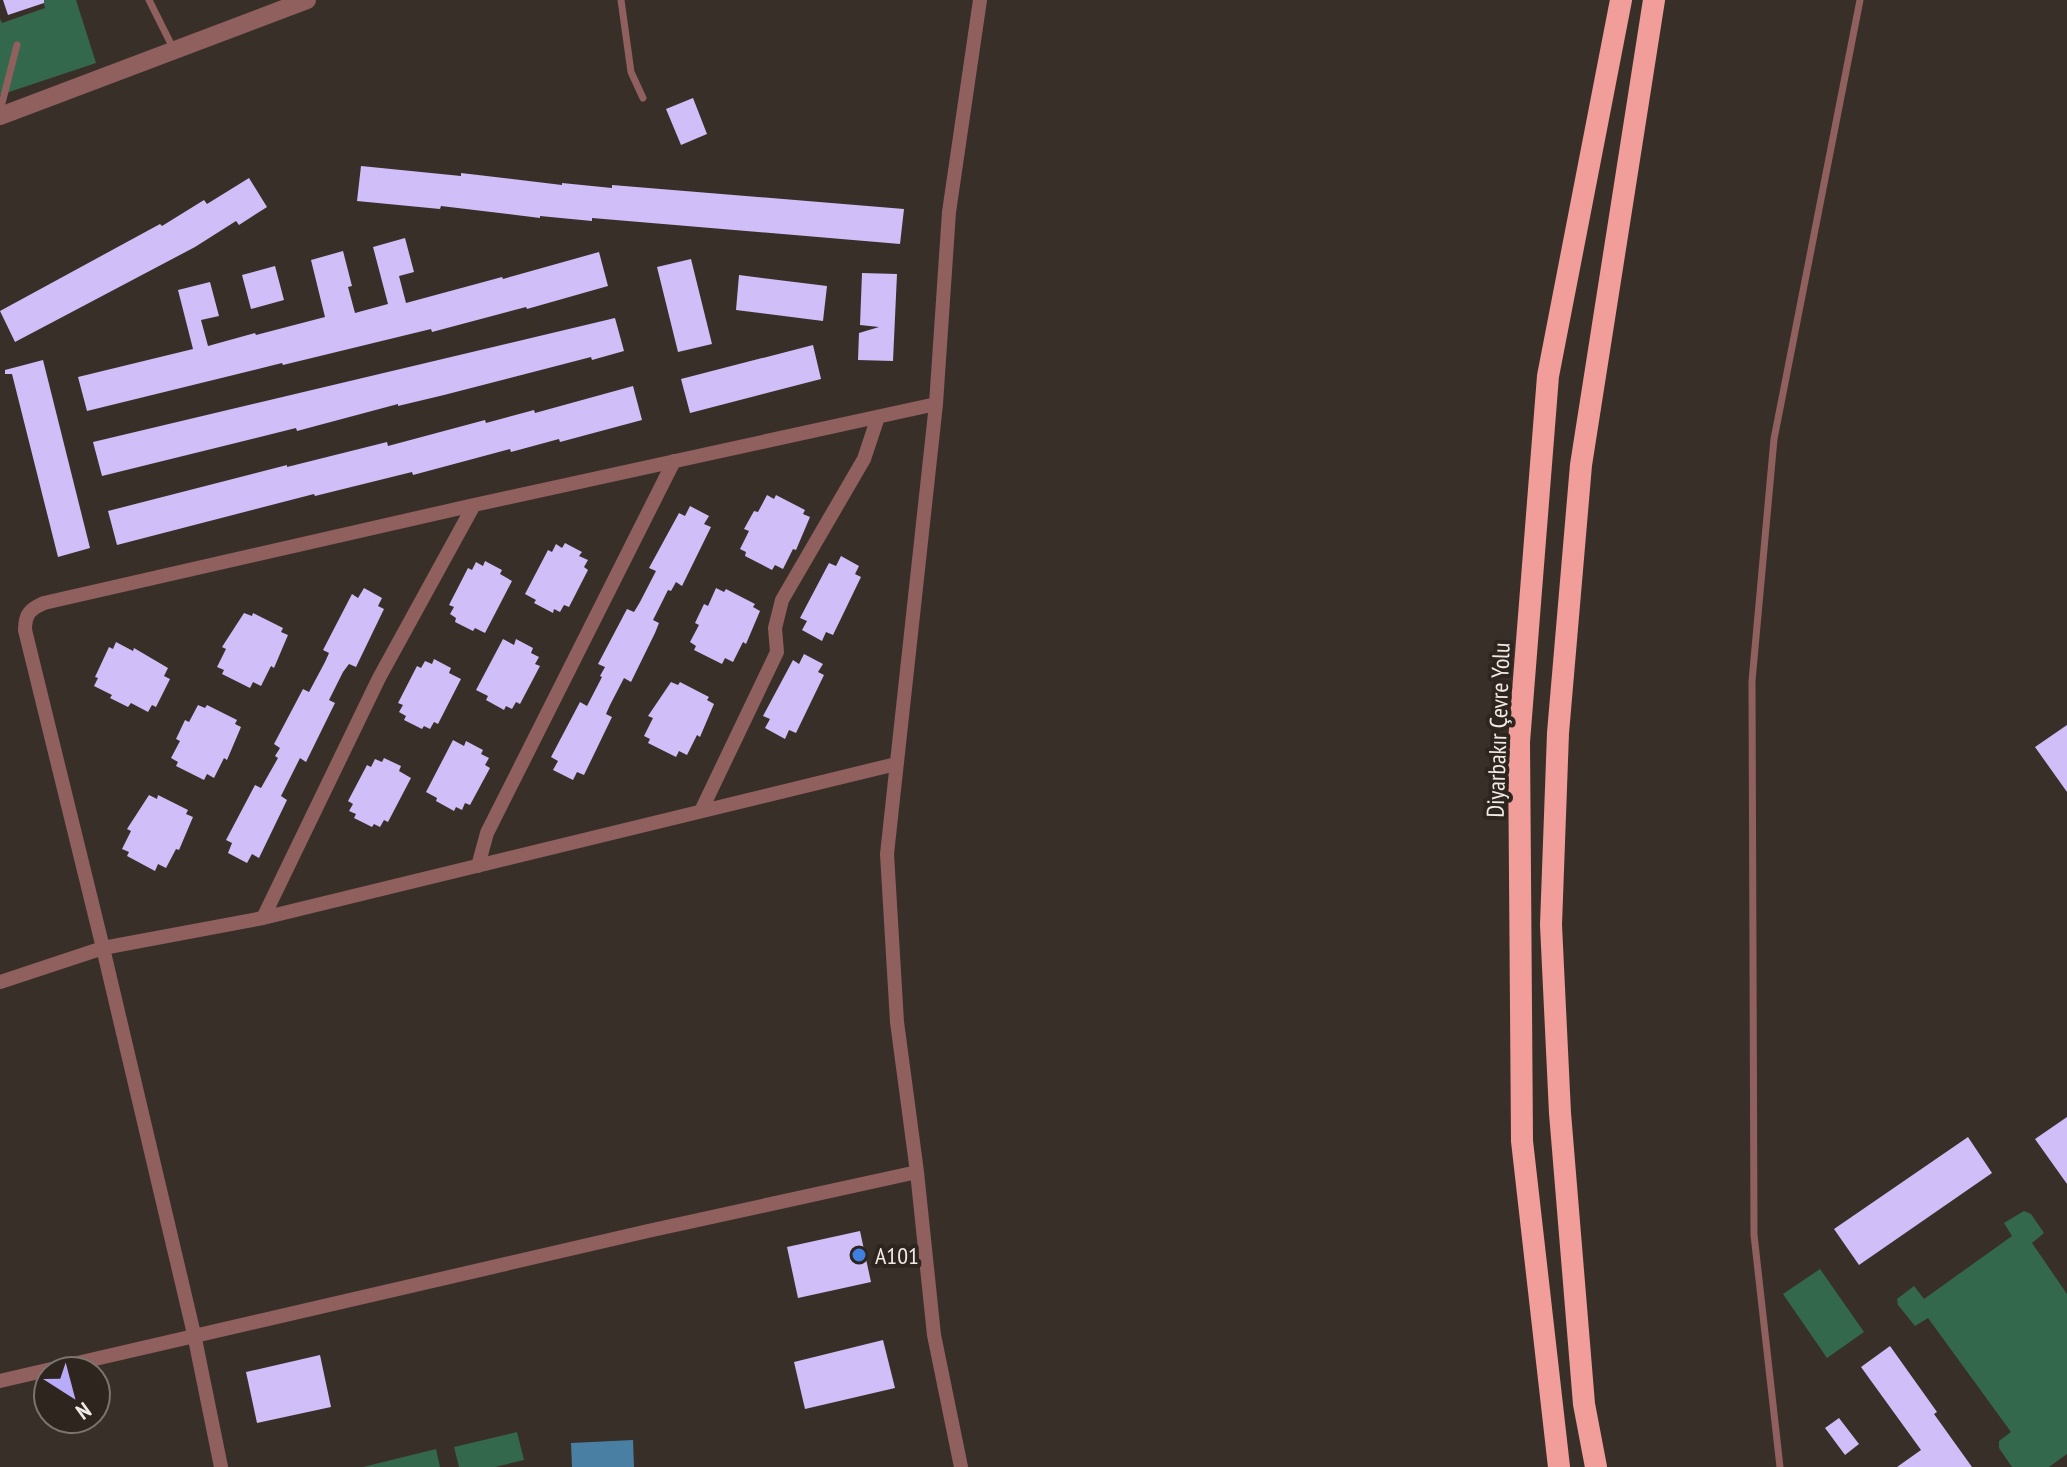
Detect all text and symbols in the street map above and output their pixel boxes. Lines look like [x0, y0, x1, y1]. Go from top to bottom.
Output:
street label: Diyarbakır Çevre Yolu [1479, 642, 1517, 818]
place label: A101 [875, 1240, 919, 1271]
marker: A101 [850, 1246, 868, 1264]
north arrow [32, 1355, 112, 1435]
text: N [71, 1396, 97, 1426]

